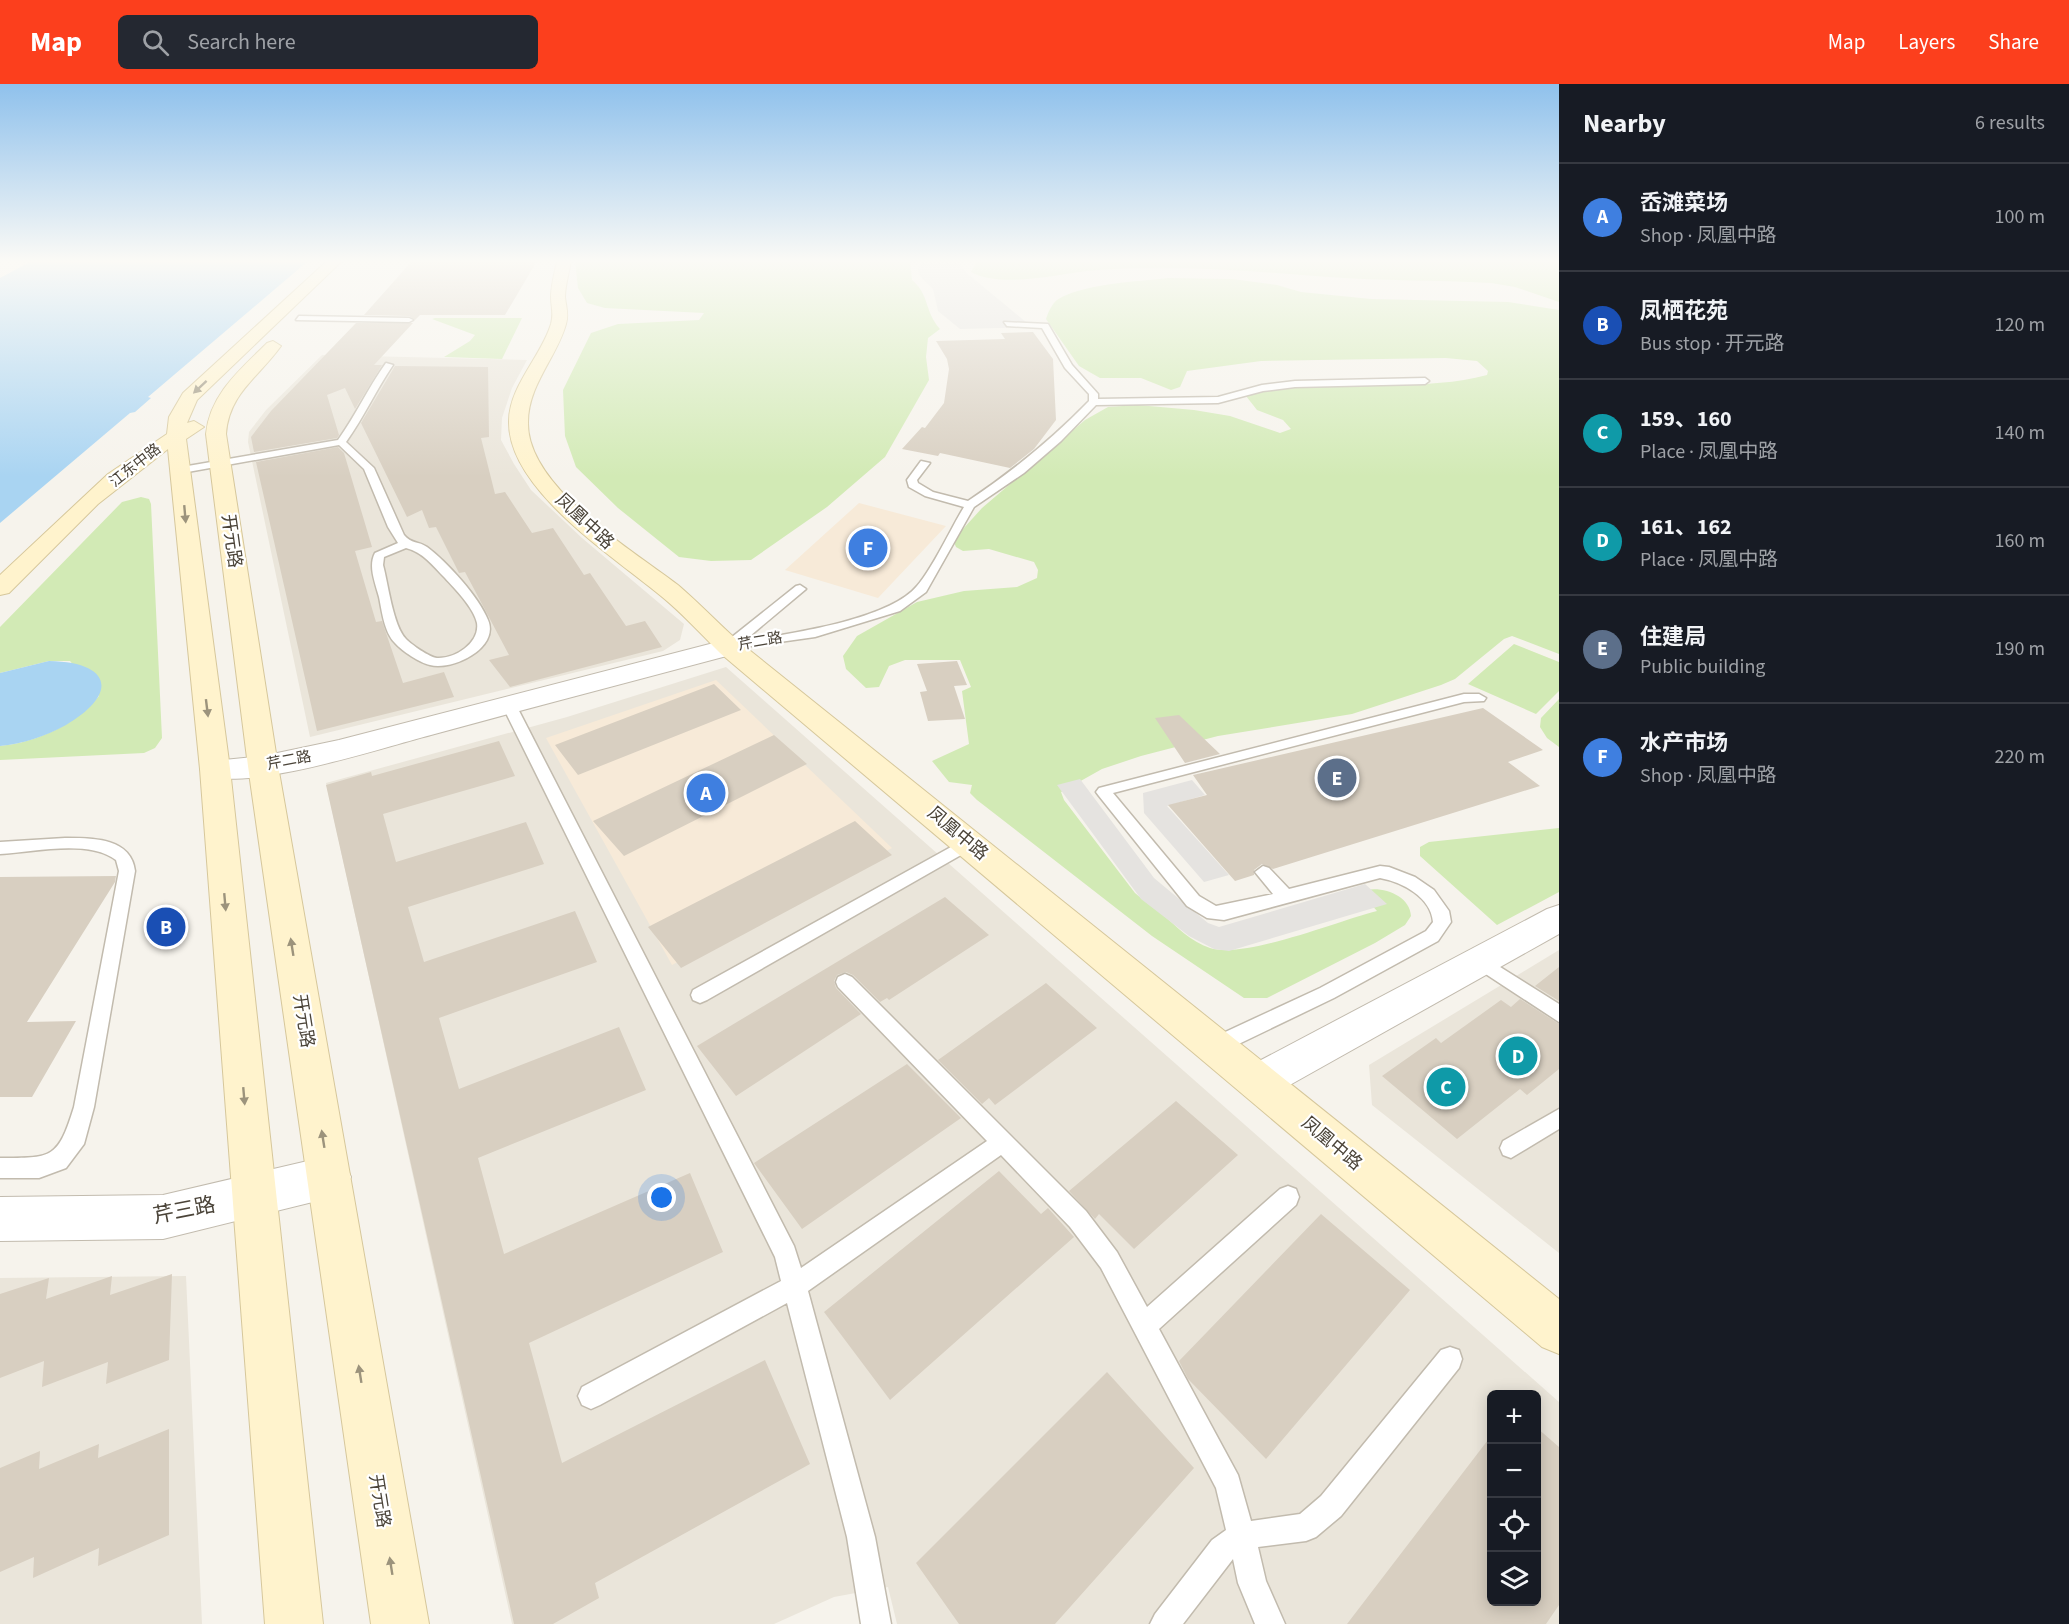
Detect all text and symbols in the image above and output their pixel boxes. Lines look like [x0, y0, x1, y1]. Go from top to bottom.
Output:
search box [118, 15, 538, 69]
text: Map [30, 22, 82, 62]
icon: search [139, 26, 172, 59]
text: Search here [187, 26, 296, 58]
text: Map [1828, 27, 1865, 57]
text: Layers [1898, 27, 1955, 57]
text: Share [1988, 27, 2039, 57]
text: Nearby [1583, 105, 1666, 142]
text: 6 results [1975, 109, 2045, 137]
text: 岙滩菜场 [1640, 187, 1728, 219]
text: A [1597, 203, 1608, 231]
text: 100 m [1995, 203, 2045, 231]
text: Shop · 凤凰中路 [1640, 222, 1776, 250]
text: 凤栖花苑 [1640, 295, 1728, 327]
text: B [1596, 311, 1609, 339]
text: 120 m [1995, 311, 2045, 339]
text: Bus stop · 开元路 [1640, 330, 1784, 358]
one-way arrow [192, 380, 207, 394]
text: 159、160 [1640, 403, 1732, 435]
text: C [1597, 419, 1608, 447]
text: 140 m [1995, 419, 2045, 447]
text: Place · 凤凰中路 [1640, 438, 1778, 466]
street label: 江东中路 [105, 439, 165, 492]
street label: 凤凰中路 [550, 488, 620, 555]
one-way arrow [180, 504, 190, 523]
text: 161、162 [1640, 511, 1732, 543]
street label: 开元路 [215, 513, 248, 570]
pin: F [848, 526, 888, 570]
text: D [1596, 527, 1609, 555]
text: 160 m [1995, 527, 2045, 555]
text: Place · 凤凰中路 [1640, 546, 1778, 574]
text: 住建局 [1640, 621, 1706, 653]
street label: 芹二路 [736, 627, 784, 656]
text: E [1597, 635, 1608, 663]
text: 190 m [1995, 635, 2045, 663]
text: Public building [1640, 653, 1765, 681]
one-way arrow [203, 698, 212, 717]
text: 水产市场 [1640, 727, 1728, 759]
text: F [1597, 743, 1608, 771]
text: 220 m [1995, 743, 2045, 771]
street label: 芹二路 [265, 746, 313, 775]
pin: E [1318, 756, 1356, 800]
text: Shop · 凤凰中路 [1640, 762, 1776, 790]
pin: A [686, 770, 726, 816]
street label: 凤凰中路 [922, 801, 993, 866]
one-way arrow [220, 892, 230, 911]
pin: B [146, 904, 186, 950]
one-way arrow [288, 937, 297, 956]
street label: 开元路 [287, 992, 320, 1050]
pin: D [1498, 1034, 1538, 1078]
pin: C [1426, 1064, 1466, 1110]
one-way arrow [239, 1086, 249, 1105]
street label: 凤凰中路 [1296, 1111, 1367, 1176]
one-way arrow [319, 1130, 328, 1149]
your location [647, 1183, 676, 1212]
street label: 芹三路 [150, 1189, 218, 1231]
one-way arrow [356, 1364, 365, 1383]
map controls [1487, 1390, 1541, 1606]
button: + [1487, 1390, 1541, 1444]
button: − [1487, 1444, 1541, 1498]
street label: 开元路 [363, 1472, 396, 1530]
button: locate [1487, 1498, 1541, 1552]
button: layers [1487, 1552, 1541, 1606]
one-way arrow [386, 1557, 395, 1576]

